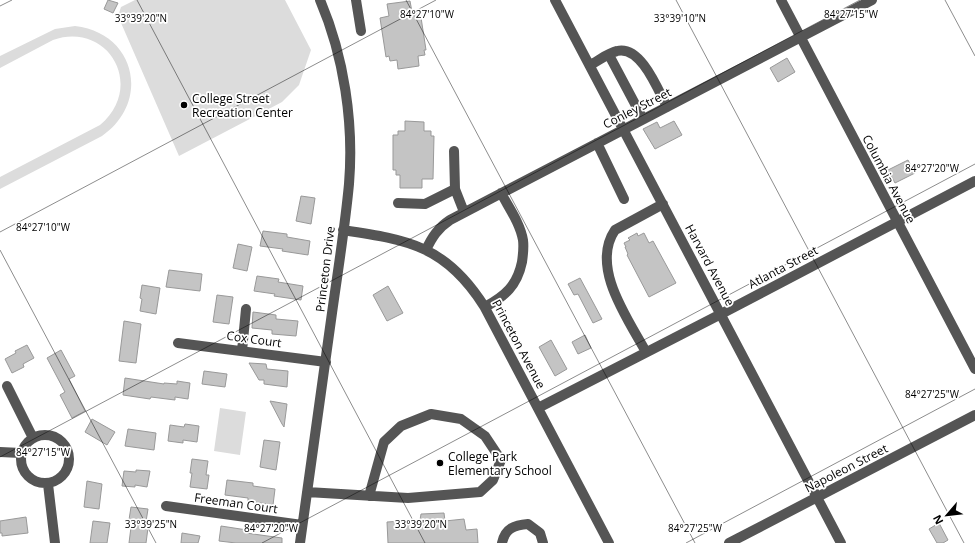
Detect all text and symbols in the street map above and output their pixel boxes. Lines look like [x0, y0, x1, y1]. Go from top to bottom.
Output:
text: 84°27'10"W [400, 7, 455, 21]
text: 84°27'15"W [824, 7, 879, 21]
text: 33°39'20"N [115, 11, 167, 25]
text: 33°39'10"N [654, 11, 706, 25]
street label: Conley Street [600, 84, 674, 132]
place label: College Street Recreation Center [192, 90, 293, 121]
marker: College Street Recreation Center [179, 100, 189, 110]
street label: Columbia Avenue [858, 132, 920, 227]
text: 84°27'20"W [905, 161, 960, 175]
text: 84°27'10"W [16, 220, 71, 234]
street label: Harvard Avenue [681, 221, 739, 309]
street label: Princeton Drive [311, 225, 339, 313]
street label: Atlanta Street [745, 242, 821, 292]
street label: Princeton Avenue [488, 296, 550, 392]
street label: Cox Court [225, 327, 283, 351]
text: 84°27'25"W [905, 387, 960, 401]
street label: Napoleon Street [801, 440, 891, 496]
text: 84°27'15"W [16, 445, 71, 459]
place label: College Park Elementary School [448, 448, 552, 479]
marker: College Park Elementary School [435, 458, 445, 468]
street label: Freeman Court [193, 489, 279, 517]
north arrow [927, 495, 967, 535]
text: N [929, 512, 946, 527]
text: 33°39'25"N [125, 517, 177, 531]
text: 33°39'20"N [395, 517, 447, 531]
text: 84°27'20"W [244, 521, 299, 535]
text: 84°27'25"W [668, 521, 723, 535]

